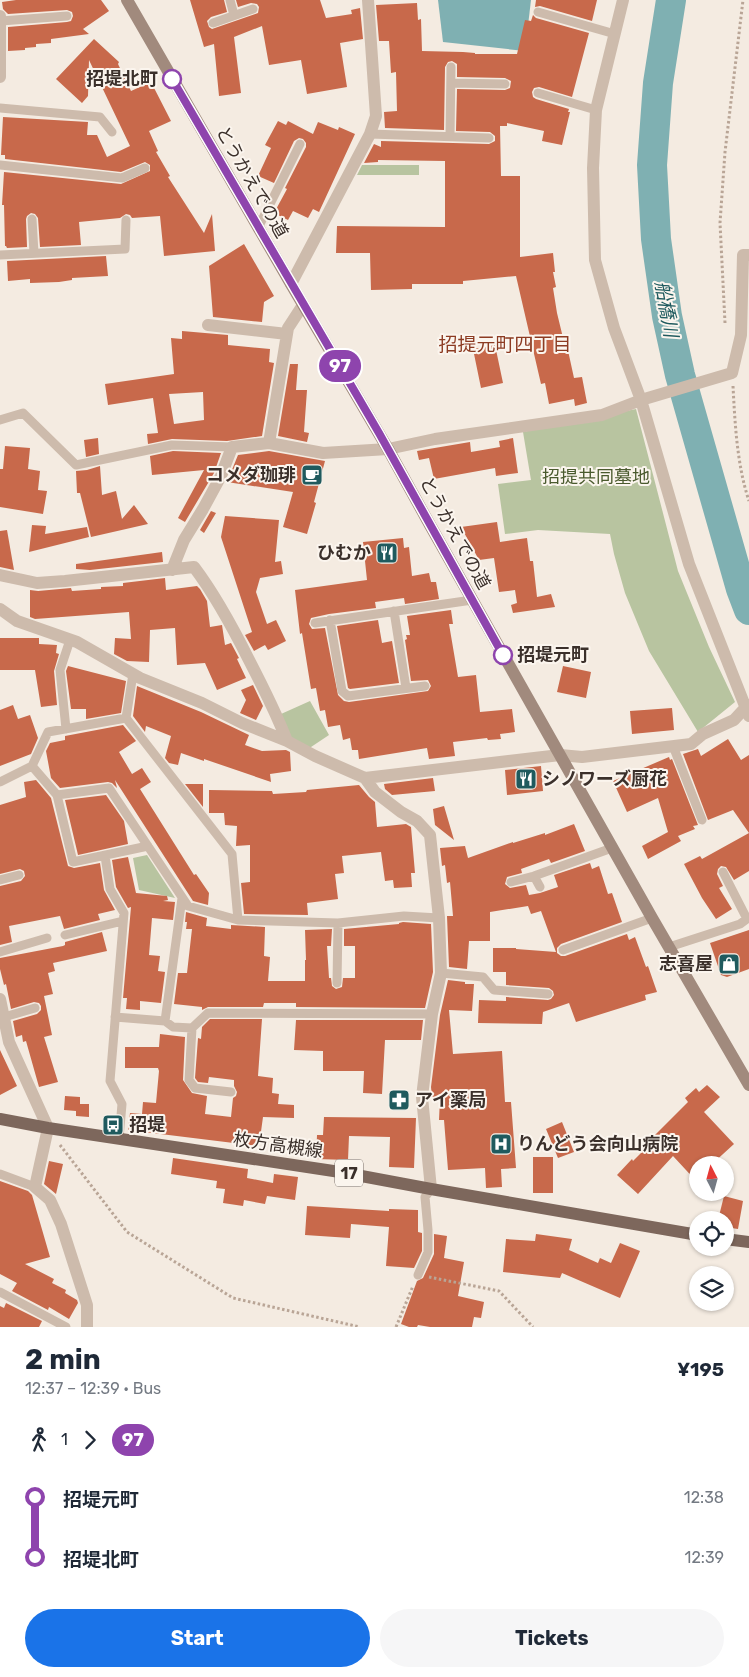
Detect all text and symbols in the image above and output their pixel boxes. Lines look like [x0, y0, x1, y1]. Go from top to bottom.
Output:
place label: 招堤北町 [86, 68, 158, 90]
marker: 招堤北町 [162, 69, 182, 89]
street label: とうかえでの道 [211, 122, 293, 242]
water label: 船橋川 [650, 279, 683, 341]
district label: 招提元町四丁目 [438, 333, 572, 356]
line badge: 97 [318, 350, 362, 382]
text: 97 [329, 355, 351, 377]
cafe icon: コメダ珈琲 [300, 463, 324, 487]
place label: コメダ珈琲 [206, 464, 296, 486]
park label: 招提共同墓地 [542, 466, 650, 488]
street label: とうかえでの道 [415, 473, 495, 593]
restaurant icon: ひむか [375, 541, 399, 565]
place label: ひむか [317, 542, 371, 564]
place label: 招堤元町 [517, 644, 589, 666]
marker: 招堤元町 [493, 645, 513, 665]
restaurant icon: シノワーズ厨花 [514, 767, 538, 791]
place label: シノワーズ厨花 [542, 768, 667, 790]
shop icon: 志喜屋 [717, 952, 741, 976]
place label: 志喜屋 [659, 953, 713, 975]
pharmacy icon: アイ薬局 [387, 1088, 411, 1112]
place label: アイ薬局 [415, 1089, 486, 1111]
bus stop icon: 招堤 [101, 1113, 125, 1137]
place label: 招堤 [129, 1114, 165, 1136]
street label: 枚方高槻線 [232, 1128, 324, 1162]
hospital icon: りんどう会向山病院 [489, 1132, 513, 1156]
place label: りんどう会向山病院 [517, 1133, 678, 1155]
north arrow [689, 1156, 734, 1201]
map controls [689, 1156, 734, 1311]
road number: 17 [335, 1160, 363, 1186]
button: locate [689, 1211, 734, 1256]
button: layers [689, 1266, 734, 1311]
text: 2 min [25, 1343, 101, 1376]
text: ¥195 [677, 1358, 724, 1381]
text: 12:37 – 12:39 · Bus [25, 1379, 161, 1398]
icon: walk [25, 1426, 53, 1454]
icon: forward [76, 1426, 104, 1454]
text: 97 [122, 1429, 144, 1451]
text: 1 [61, 1430, 68, 1449]
text: 招堤元町 [63, 1488, 139, 1511]
text: 12:38 [684, 1488, 724, 1507]
text: 招堤北町 [63, 1548, 139, 1571]
text: 12:39 [685, 1548, 724, 1567]
button: Start [25, 1609, 370, 1667]
button: Tickets [380, 1609, 724, 1667]

